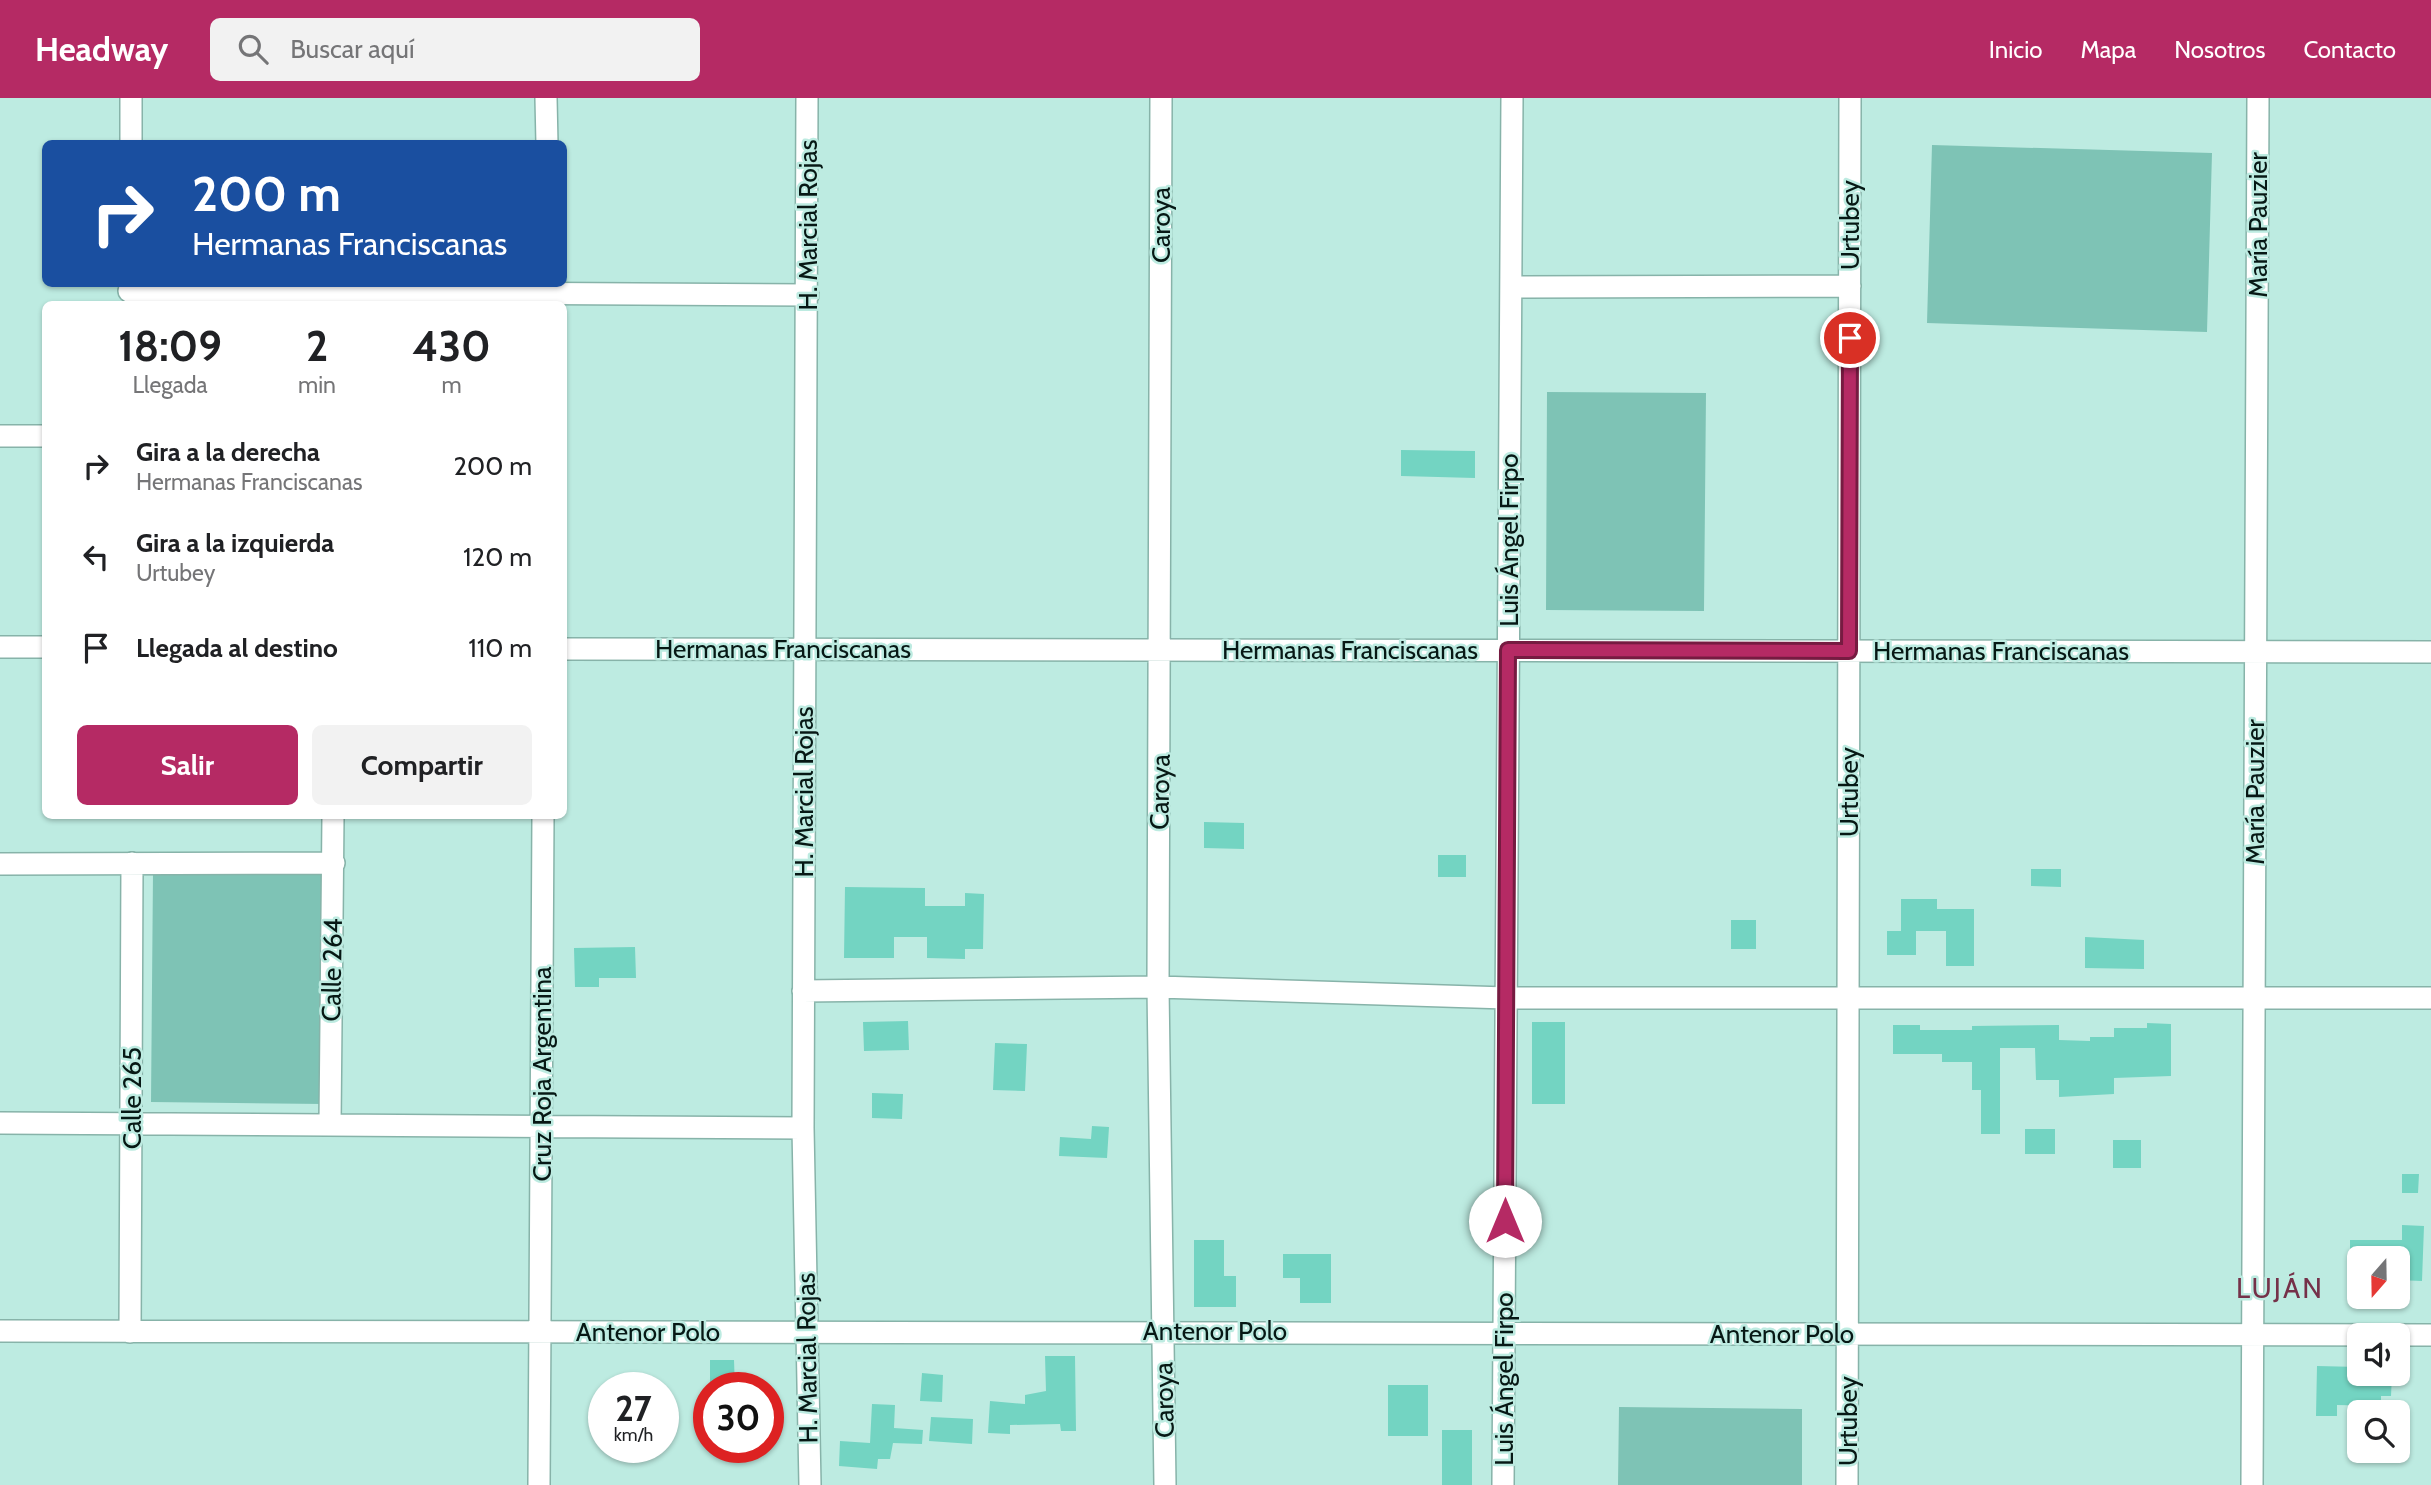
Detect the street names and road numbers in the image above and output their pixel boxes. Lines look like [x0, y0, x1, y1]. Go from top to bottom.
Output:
street label: H. Marcial Rojas [792, 139, 824, 310]
street label: María Pauzier [2242, 152, 2274, 298]
street label: Urtubey [1834, 180, 1866, 270]
street label: Caroya [1145, 187, 1177, 263]
street label: Luis Ángel Firpo [1493, 453, 1525, 627]
street label: Hermanas Franciscanas [655, 633, 911, 665]
street label: Hermanas Franciscanas [1222, 634, 1478, 666]
street label: Hermanas Franciscanas [1873, 635, 2129, 667]
street label: H. Marcial Rojas [788, 706, 820, 877]
street label: María Pauzier [2239, 719, 2271, 865]
street label: Urtubey [1833, 747, 1865, 837]
street label: Caroya [1143, 753, 1177, 830]
street label: Calle 264 [315, 918, 349, 1022]
street label: Cruz Roja Argentina [526, 966, 558, 1182]
street label: Calle 265 [116, 1047, 148, 1149]
street label: H. Marcial Rojas [790, 1272, 824, 1444]
street label: Luis Ángel Firpo [1488, 1292, 1520, 1466]
street label: Antenor Polo [1143, 1315, 1287, 1347]
street label: Antenor Polo [576, 1316, 720, 1348]
street label: Antenor Polo [1710, 1318, 1854, 1350]
street label: Caroya [1147, 1361, 1181, 1438]
street label: Urtubey [1832, 1376, 1864, 1466]

